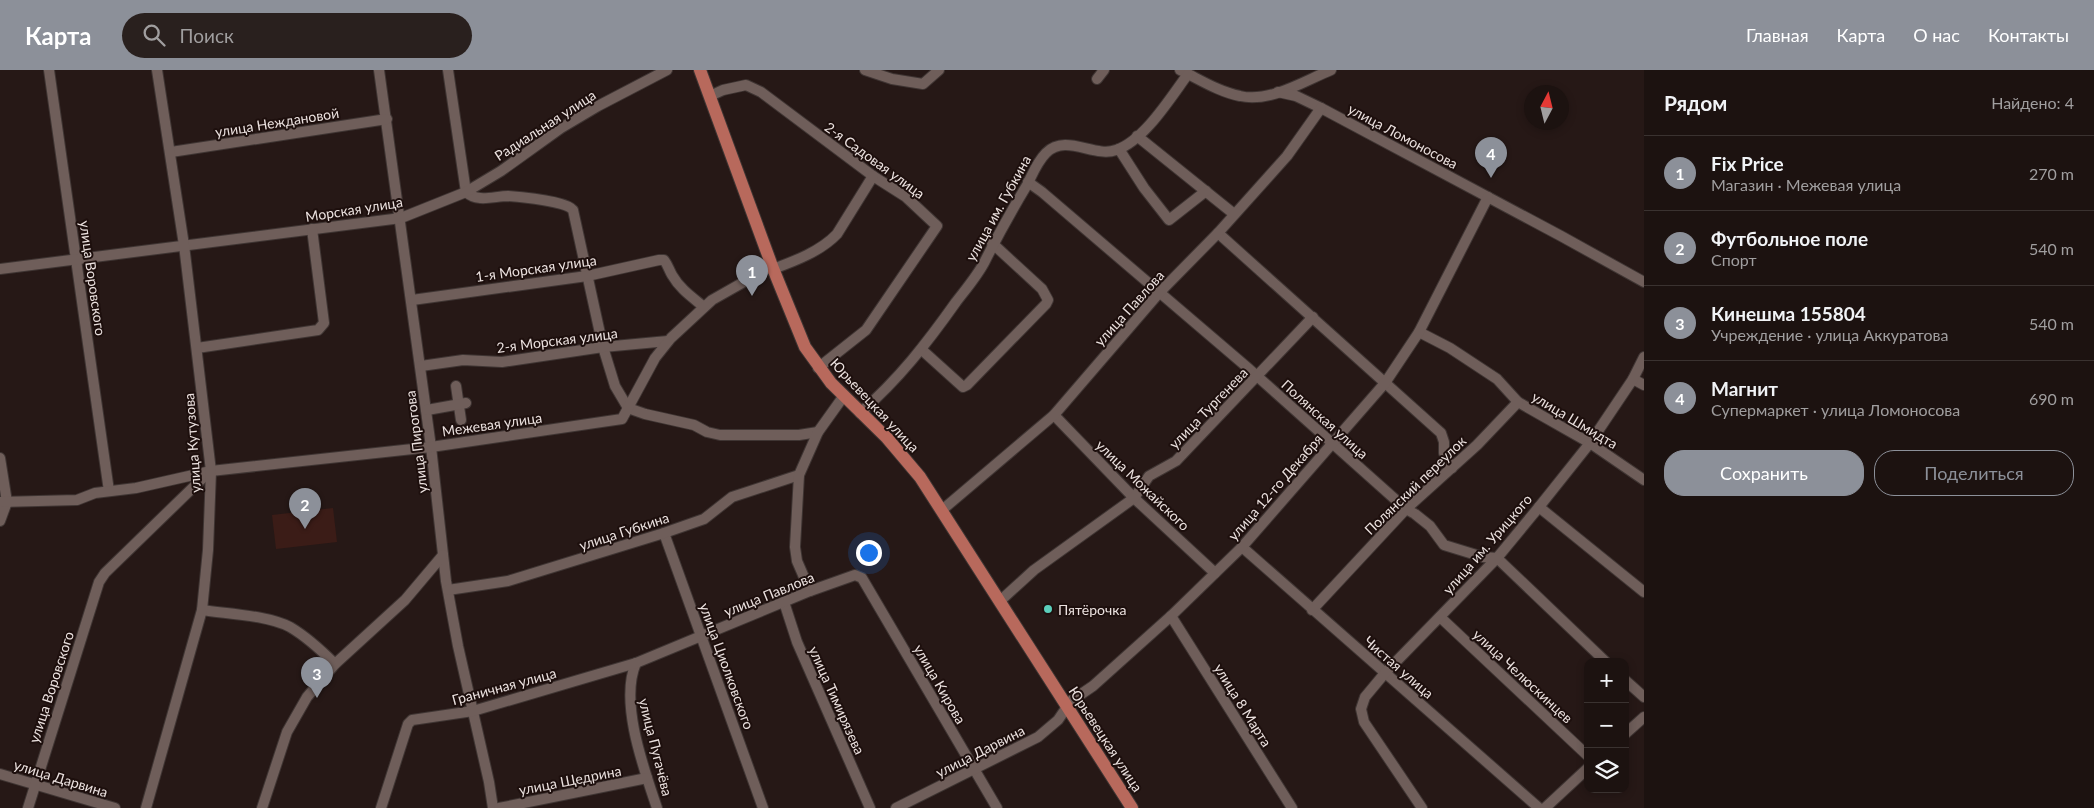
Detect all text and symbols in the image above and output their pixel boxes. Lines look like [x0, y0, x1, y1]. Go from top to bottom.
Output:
search box [122, 13, 472, 58]
text: Карта [25, 21, 92, 50]
icon: search [140, 21, 168, 49]
text: Поиск [180, 24, 234, 47]
text: Главная [1746, 24, 1809, 46]
text: Карта [1837, 24, 1885, 46]
text: О нас [1913, 24, 1960, 46]
text: Контакты [1988, 24, 2069, 46]
north arrow [1524, 85, 1569, 130]
street label: Радиальная улица [491, 86, 599, 164]
text: Рядом [1664, 90, 1727, 115]
text: Найдено: 4 [1991, 93, 2074, 112]
street label: улица Ломоносова [1345, 100, 1461, 172]
street label: улица Неждановой [214, 104, 340, 140]
street label: 2-я Садовая улица [822, 118, 928, 202]
pin: 4 [1475, 137, 1507, 178]
street label: улица им. Губкина [962, 152, 1034, 264]
text: Fix Price [1711, 152, 1784, 175]
text: 1 [1675, 164, 1685, 183]
text: 270 m [2029, 164, 2074, 183]
text: Магазин · Межевая улица [1711, 175, 1901, 194]
street label: Морская улица [304, 193, 404, 225]
street label: улица Воровского [76, 219, 110, 337]
text: Футбольное поле [1711, 227, 1868, 250]
text: 2 [1675, 239, 1685, 258]
text: 540 m [2029, 239, 2074, 258]
text: Спорт [1711, 250, 1757, 269]
street label: 1-я Морская улица [474, 251, 598, 285]
pin: 1 [736, 255, 768, 296]
street label: улица Павлова [1091, 267, 1167, 349]
text: Кинешма 155804 [1711, 302, 1866, 325]
text: 3 [1675, 314, 1685, 333]
text: 540 m [2029, 314, 2074, 333]
street label: 2-я Морская улица [495, 324, 619, 356]
text: Учреждение · улица Аккуратова [1711, 325, 1948, 344]
street label: Юрьевецкая улица [827, 355, 923, 455]
street label: улица Тургенева [1165, 364, 1251, 452]
street label: Полянская улица [1278, 376, 1372, 462]
text: Магнит [1711, 377, 1778, 400]
street label: улица Шмидта [1529, 388, 1621, 452]
text: 4 [1675, 389, 1685, 408]
text: 690 m [2029, 389, 2074, 408]
street label: улица Пирогова [401, 390, 431, 494]
street label: улица Кутузова [180, 392, 204, 494]
text: Супермаркет · улица Ломоносова [1711, 400, 1960, 419]
street label: Межевая улица [441, 409, 543, 439]
street label: улица 12-го Декабря [1224, 430, 1326, 544]
street label: Полянский переулок [1361, 432, 1470, 538]
street label: улица Можайского [1093, 436, 1193, 534]
button: Сохранить [1664, 450, 1864, 496]
button: Поделиться [1874, 450, 2074, 496]
pin: 2 [289, 488, 321, 529]
street label: улица им. Урицкого [1439, 490, 1535, 598]
street label: улица Губкина [577, 508, 671, 554]
your location [856, 540, 882, 566]
street label: улица Павлова [721, 568, 817, 620]
street label: улица Циолковского [696, 600, 758, 732]
place label: Пятёрочка [1058, 601, 1126, 618]
marker: Пятёрочка [1042, 603, 1054, 615]
street label: улица Челюскинцев [1470, 625, 1576, 727]
street label: улица Воровского [25, 629, 77, 745]
street label: Чистая улица [1361, 632, 1437, 702]
street label: улица Кирова [910, 641, 970, 727]
street label: улица Тимирязева [805, 643, 869, 757]
pin: 3 [301, 657, 333, 698]
map controls [1584, 658, 1629, 793]
button: + [1584, 658, 1629, 703]
street label: улица 8 Марта [1211, 660, 1275, 750]
street label: Граничная улица [450, 664, 558, 708]
street label: Юрьевецкая улица [1066, 683, 1146, 795]
street label: улица Пугачёва [636, 696, 676, 798]
button: − [1584, 703, 1629, 748]
street label: улица Дарвина [933, 721, 1027, 781]
button: layers [1584, 748, 1629, 793]
street label: улица Дарвина [12, 756, 110, 800]
street label: улица Щедрина [517, 762, 623, 798]

